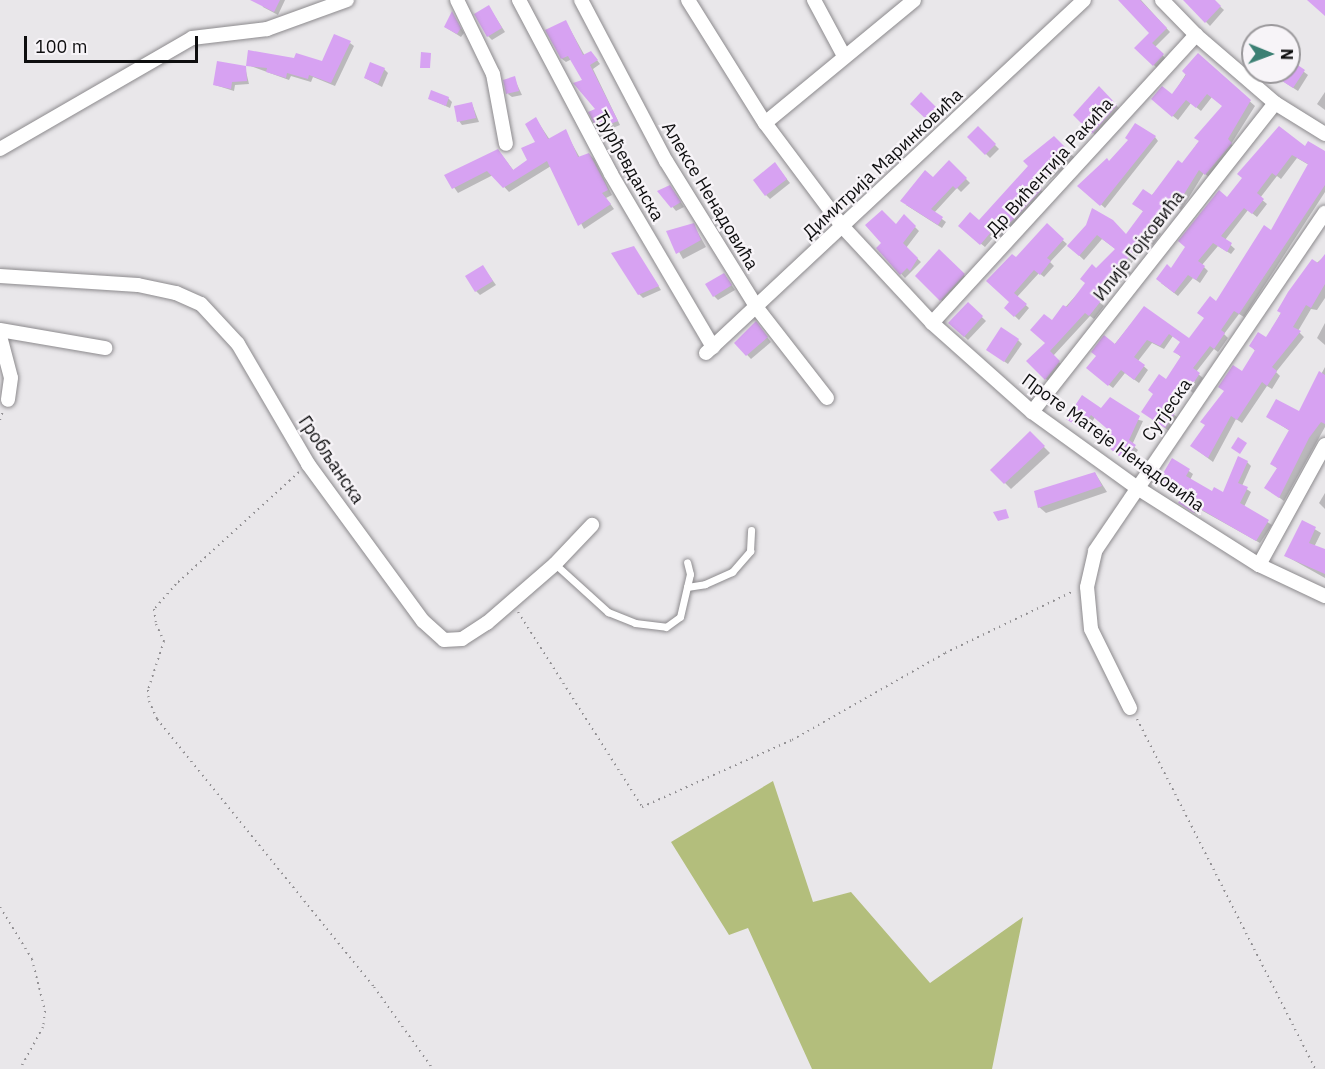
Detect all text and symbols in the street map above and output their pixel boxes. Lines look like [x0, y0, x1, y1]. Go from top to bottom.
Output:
scale bar [27, 24, 201, 62]
north arrow [1241, 24, 1301, 84]
text: 100 m [35, 35, 87, 58]
text: N [1277, 48, 1297, 60]
street label: Димитрија Маринковића [799, 84, 967, 244]
street label: Др Вићентија Ракића [982, 93, 1118, 241]
street label: Ђурђевданска [590, 107, 668, 225]
street label: Алексе Ненадовића [657, 118, 763, 274]
street label: Илије Гојковића [1089, 187, 1189, 305]
street label: Проте Матеје Ненадовића [1018, 370, 1208, 516]
street label: Сутјеска [1138, 375, 1196, 445]
street label: Гробљанска [294, 412, 368, 508]

